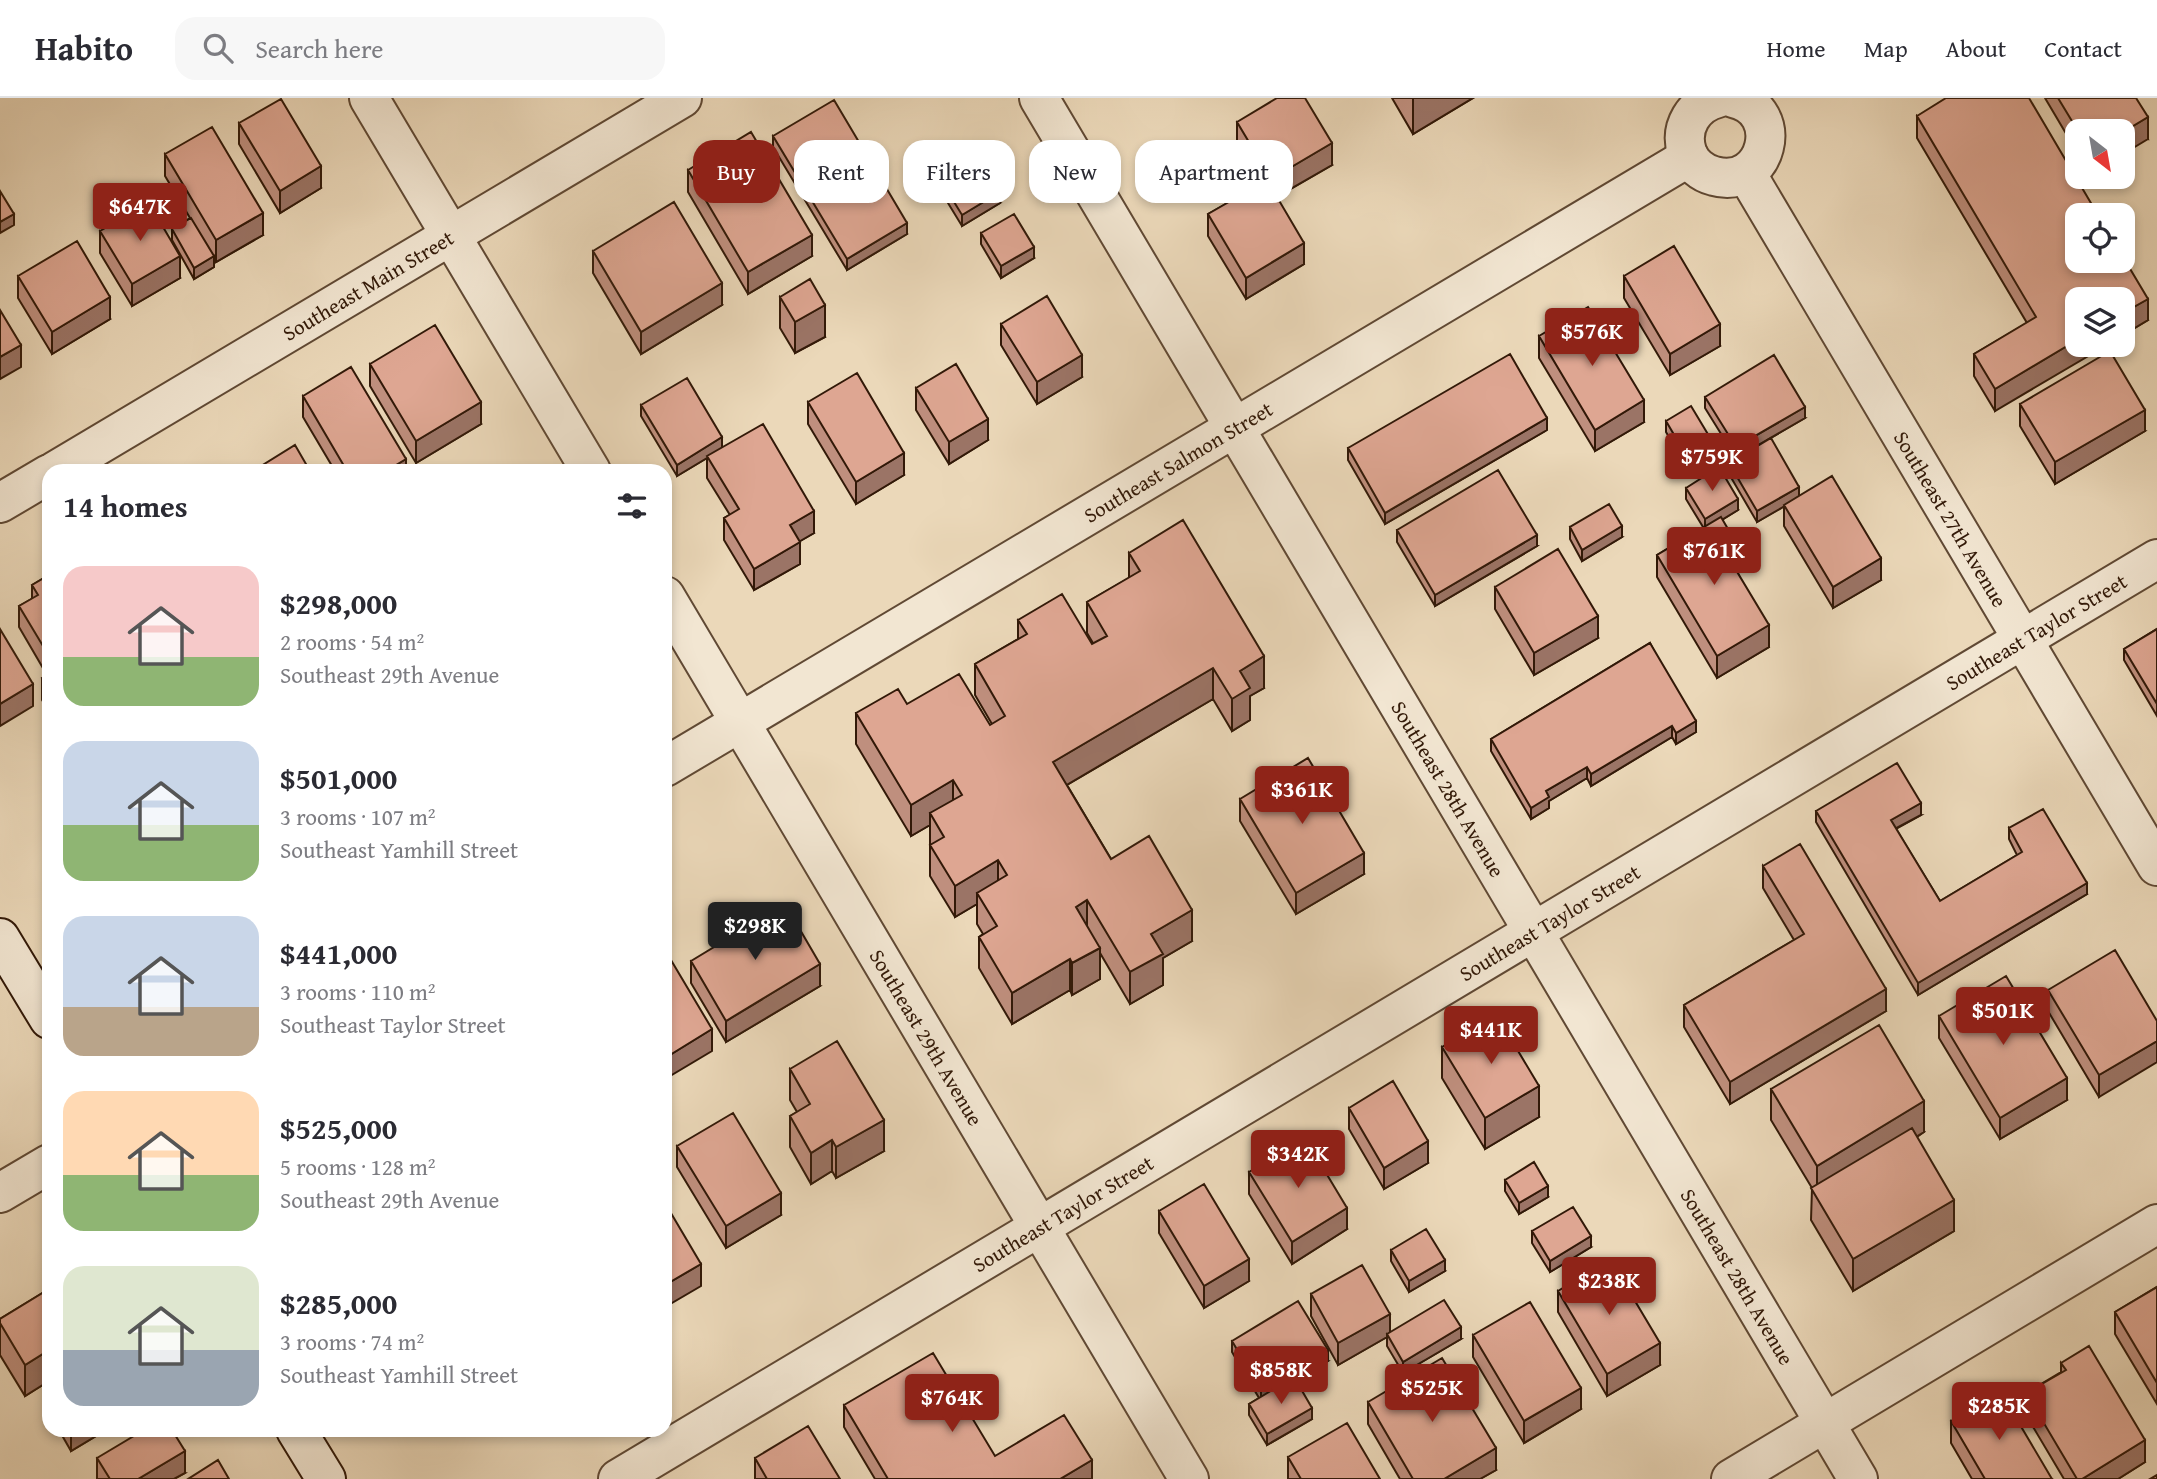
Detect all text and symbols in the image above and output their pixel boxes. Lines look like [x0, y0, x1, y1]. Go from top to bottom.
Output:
search box [175, 17, 665, 80]
text: Habito [35, 24, 133, 72]
icon: search [199, 29, 237, 67]
text: Search here [255, 29, 383, 68]
text: Home [1767, 31, 1826, 66]
text: Map [1864, 31, 1908, 66]
text: About [1946, 31, 2006, 66]
text: Contact [2044, 31, 2122, 66]
north arrow [2065, 119, 2135, 189]
map controls [2065, 119, 2135, 357]
chip: Buy [693, 140, 780, 203]
chip: Rent [794, 140, 889, 203]
chip: Filters [903, 140, 1015, 203]
chip: New [1029, 140, 1121, 203]
chip: Apartment [1135, 140, 1293, 203]
pin: $647K [91, 184, 189, 243]
text: $647K [109, 189, 171, 222]
button: locate [2065, 203, 2135, 273]
street label: Southeast Main Street [276, 222, 460, 348]
button: layers [2065, 287, 2135, 357]
pin: $576K [1543, 308, 1641, 368]
text: $576K [1561, 314, 1623, 347]
street label: Southeast Salmon Street [1077, 393, 1279, 530]
street label: Southeast 27th Avenue [1887, 425, 2016, 613]
pin: $759K [1663, 434, 1761, 493]
text: $759K [1681, 439, 1743, 472]
text: 14 homes [63, 484, 188, 528]
icon: filters [613, 487, 651, 525]
pin: $761K [1665, 528, 1763, 587]
text: $761K [1683, 533, 1745, 566]
street label: Southeast Taylor Street [1940, 565, 2133, 698]
text: $298,000 [280, 581, 397, 625]
icon: home [119, 594, 203, 678]
text: 2 rooms · 54 m² [280, 625, 424, 658]
text: Southeast 29th Avenue [280, 658, 499, 691]
street label: Southeast 28th Avenue [1384, 695, 1513, 883]
text: $501,000 [280, 756, 397, 800]
pin: $361K [1253, 766, 1351, 826]
icon: home [119, 769, 203, 853]
text: $361K [1271, 772, 1333, 805]
text: 3 rooms · 107 m² [280, 800, 435, 833]
text: Southeast Yamhill Street [280, 833, 518, 866]
street label: Southeast Taylor Street [1453, 856, 1646, 988]
pin: $298K [706, 902, 804, 962]
text: $298K [724, 908, 786, 941]
text: $441,000 [280, 931, 397, 975]
street label: Southeast 29th Avenue [862, 943, 991, 1131]
icon: home [119, 944, 203, 1028]
text: 3 rooms · 110 m² [280, 975, 435, 1008]
pin: $501K [1954, 988, 2052, 1047]
text: $501K [1972, 993, 2034, 1026]
pin: $441K [1442, 1006, 1540, 1066]
text: Southeast Taylor Street [280, 1008, 506, 1041]
text: $441K [1460, 1012, 1522, 1045]
text: $525,000 [280, 1106, 397, 1150]
icon: home [119, 1119, 203, 1203]
pin: $342K [1249, 1130, 1347, 1190]
text: $342K [1267, 1136, 1329, 1169]
street label: Southeast Taylor Street [966, 1147, 1160, 1279]
text: 5 rooms · 128 m² [280, 1150, 435, 1183]
street label: Southeast 28th Avenue [1673, 1182, 1802, 1371]
text: Southeast 29th Avenue [280, 1183, 499, 1216]
pin: $238K [1560, 1258, 1658, 1317]
text: $238K [1578, 1263, 1640, 1296]
text: $285,000 [280, 1281, 397, 1325]
icon: home [119, 1294, 203, 1378]
text: 3 rooms · 74 m² [280, 1325, 424, 1358]
pin: $858K [1232, 1346, 1330, 1406]
text: $858K [1250, 1352, 1312, 1385]
text: Southeast Yamhill Street [280, 1358, 518, 1391]
pin: $525K [1383, 1364, 1481, 1424]
text: $525K [1401, 1370, 1463, 1403]
pin: $764K [903, 1374, 1001, 1434]
text: $764K [921, 1380, 983, 1413]
pin: $285K [1950, 1382, 2048, 1442]
text: $285K [1968, 1388, 2030, 1421]

